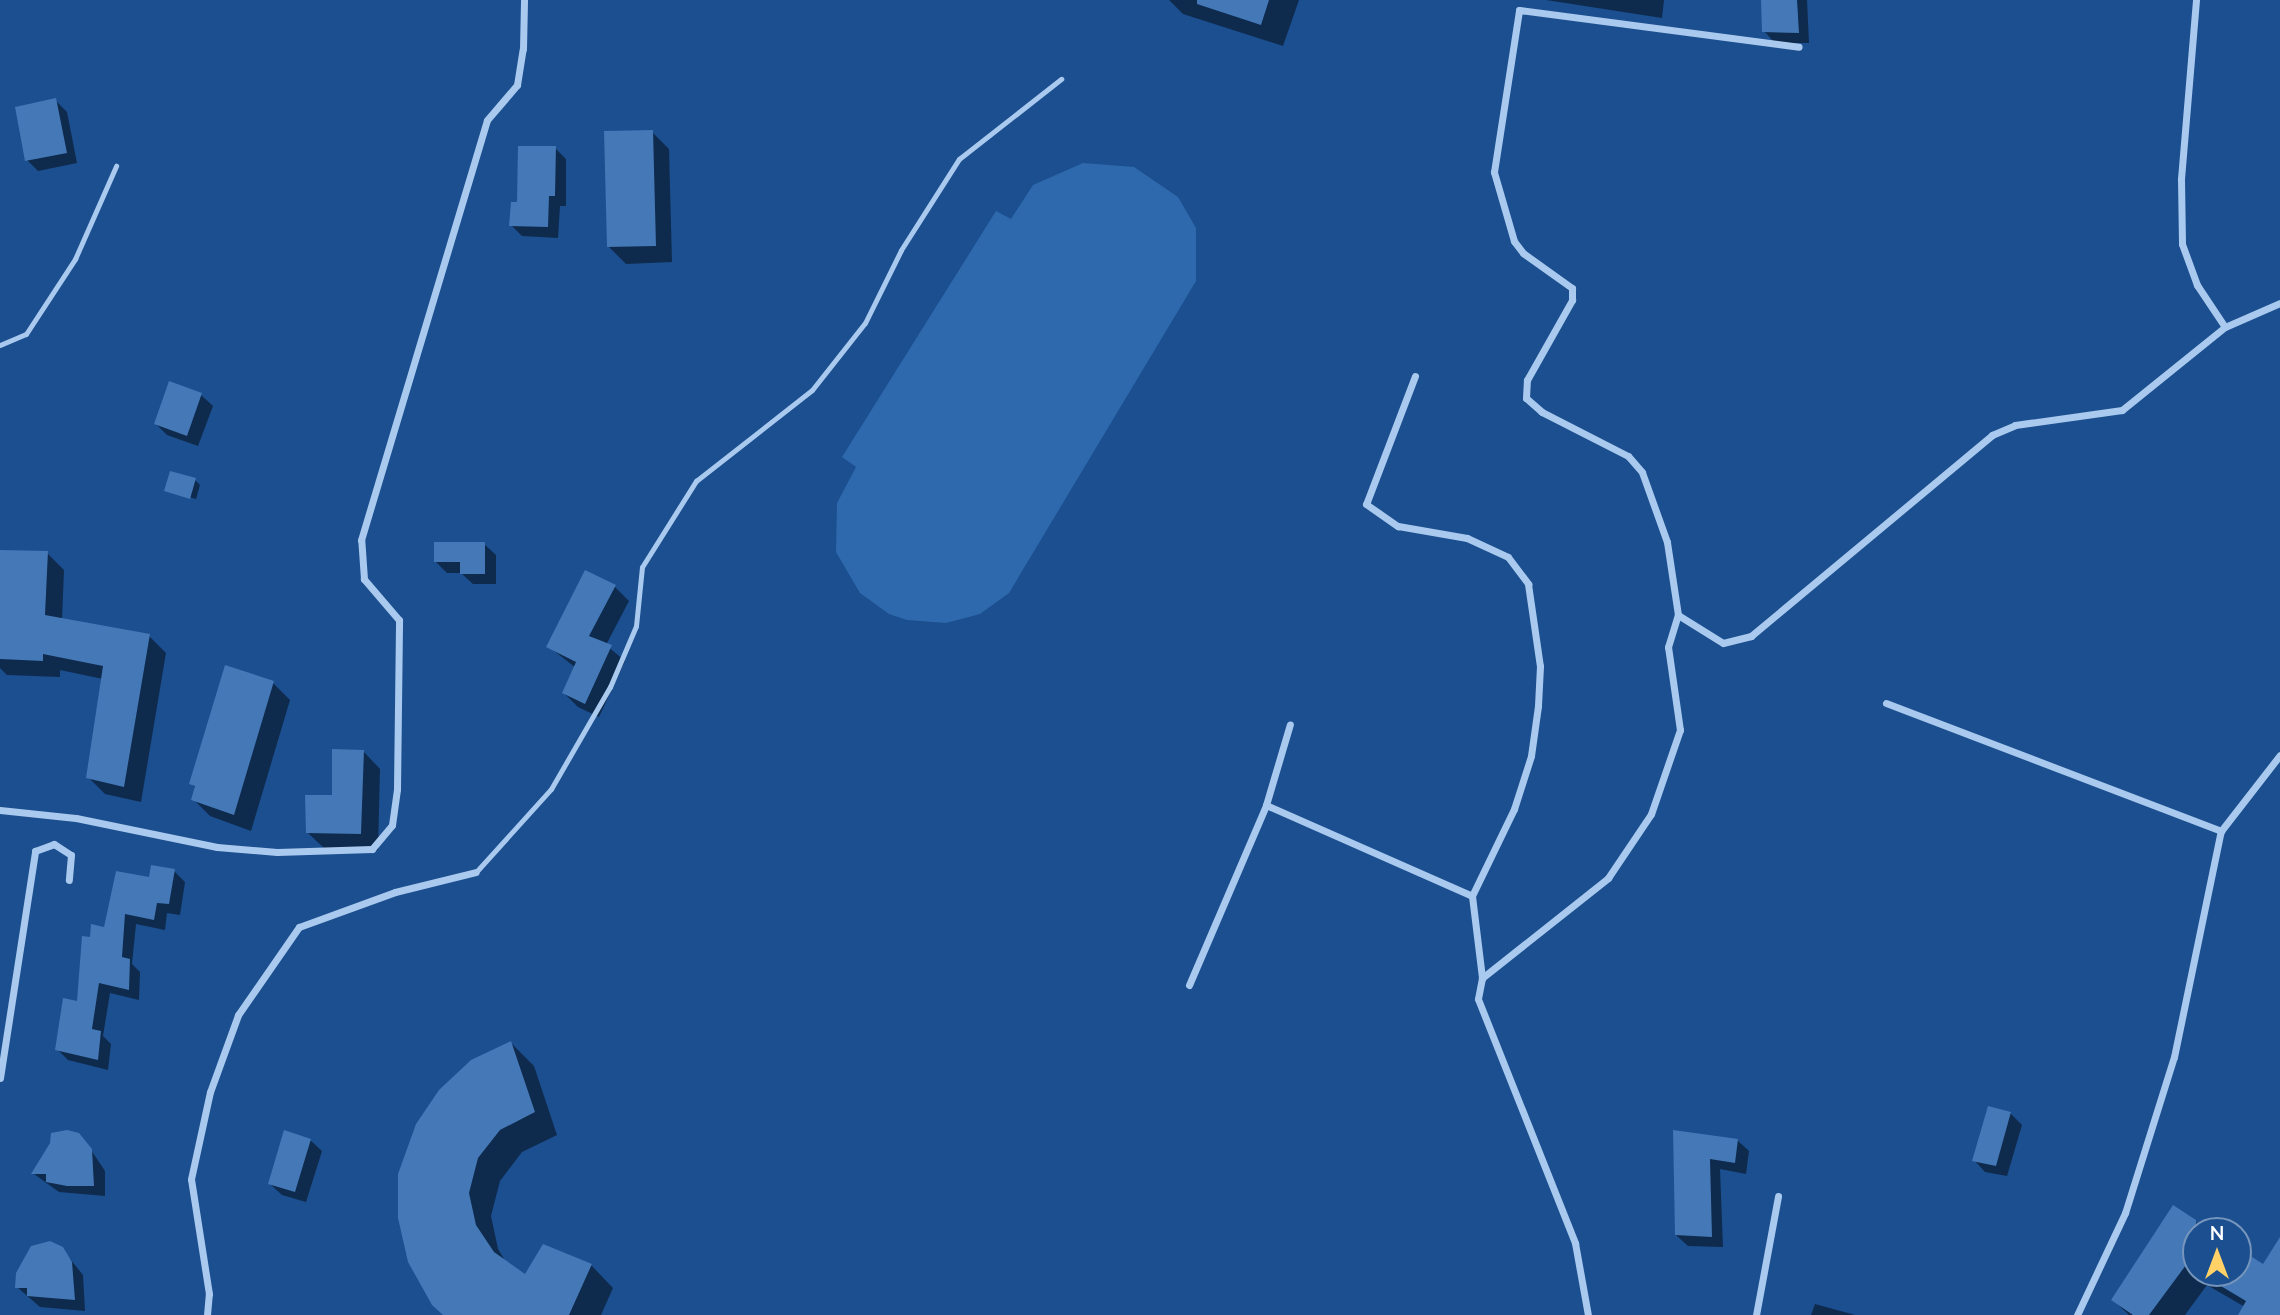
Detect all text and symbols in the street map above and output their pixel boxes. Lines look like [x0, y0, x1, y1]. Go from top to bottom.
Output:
north arrow [2182, 1217, 2252, 1287]
text: N [2210, 1221, 2224, 1244]

